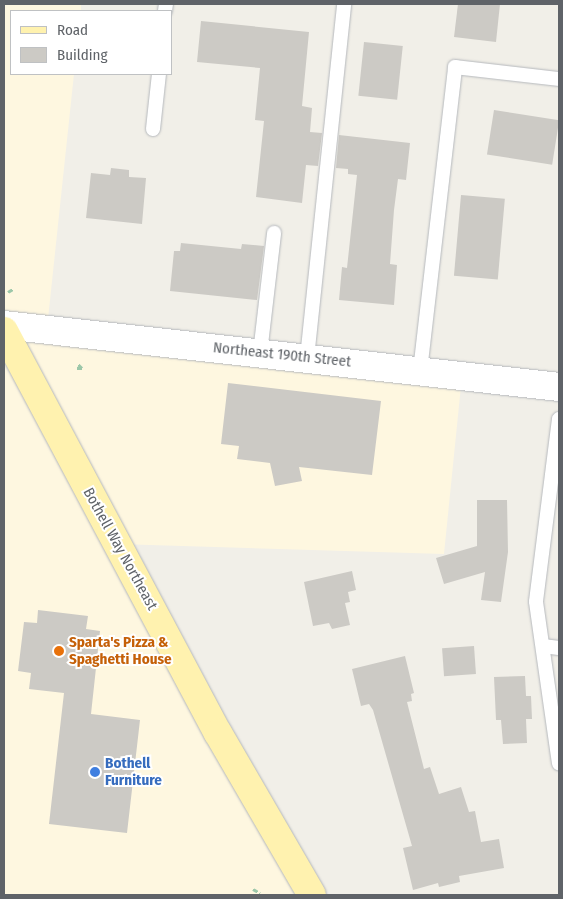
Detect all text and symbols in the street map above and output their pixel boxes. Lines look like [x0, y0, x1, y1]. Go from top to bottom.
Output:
legend [10, 10, 172, 75]
text: Road [57, 21, 88, 39]
text: Building [57, 46, 108, 64]
street label: Northeast 190th Street [212, 339, 352, 371]
street label: Bothell Way Northeast [79, 485, 161, 613]
place label: Sparta's Pizza & Spaghetti House [69, 633, 172, 668]
marker: Sparta's Pizza & Spaghetti House [53, 645, 65, 657]
place label: Bothell Furniture [105, 754, 162, 789]
marker: Bothell Furniture [89, 766, 101, 778]

